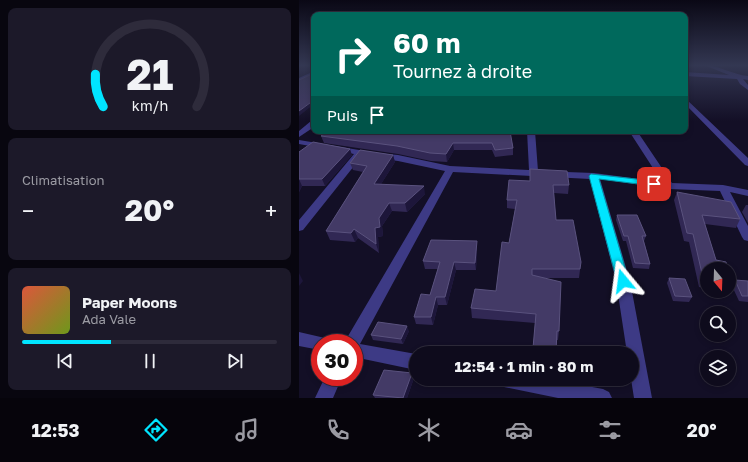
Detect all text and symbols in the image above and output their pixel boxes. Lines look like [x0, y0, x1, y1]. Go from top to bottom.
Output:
text: 60 m [393, 26, 460, 59]
icon: right [327, 28, 379, 80]
text: 21 [126, 49, 173, 99]
text: Tournez à droite [393, 60, 532, 82]
text: km/h [131, 97, 168, 114]
icon: arrive [366, 104, 388, 126]
text: Puis [327, 106, 358, 124]
pin [637, 167, 671, 201]
text: Climatisation [22, 172, 104, 188]
icon: arrive [643, 173, 665, 195]
text: 20° [125, 192, 174, 228]
text: − [22, 197, 34, 224]
text: + [265, 197, 277, 224]
position arrow [602, 260, 644, 302]
north arrow [700, 262, 736, 298]
map controls [700, 262, 736, 386]
text: Paper Moons [82, 293, 177, 311]
button: search [700, 306, 736, 342]
text: Ada Vale [82, 311, 136, 327]
speed limit sign: 30 [311, 334, 363, 386]
icon: previous [54, 350, 76, 372]
icon: pause [139, 350, 161, 372]
icon: next [224, 350, 246, 372]
button: layers [700, 350, 736, 386]
text: 12:54 · 1 min · 80 m [455, 357, 593, 375]
icon: directions [142, 416, 170, 444]
icon: music [233, 416, 261, 444]
icon: phone [324, 416, 352, 444]
icon: climate [415, 416, 443, 444]
icon: car [505, 416, 533, 444]
icon: filters [596, 416, 624, 444]
text: 12:53 [31, 419, 79, 441]
text: 20° [687, 419, 717, 441]

